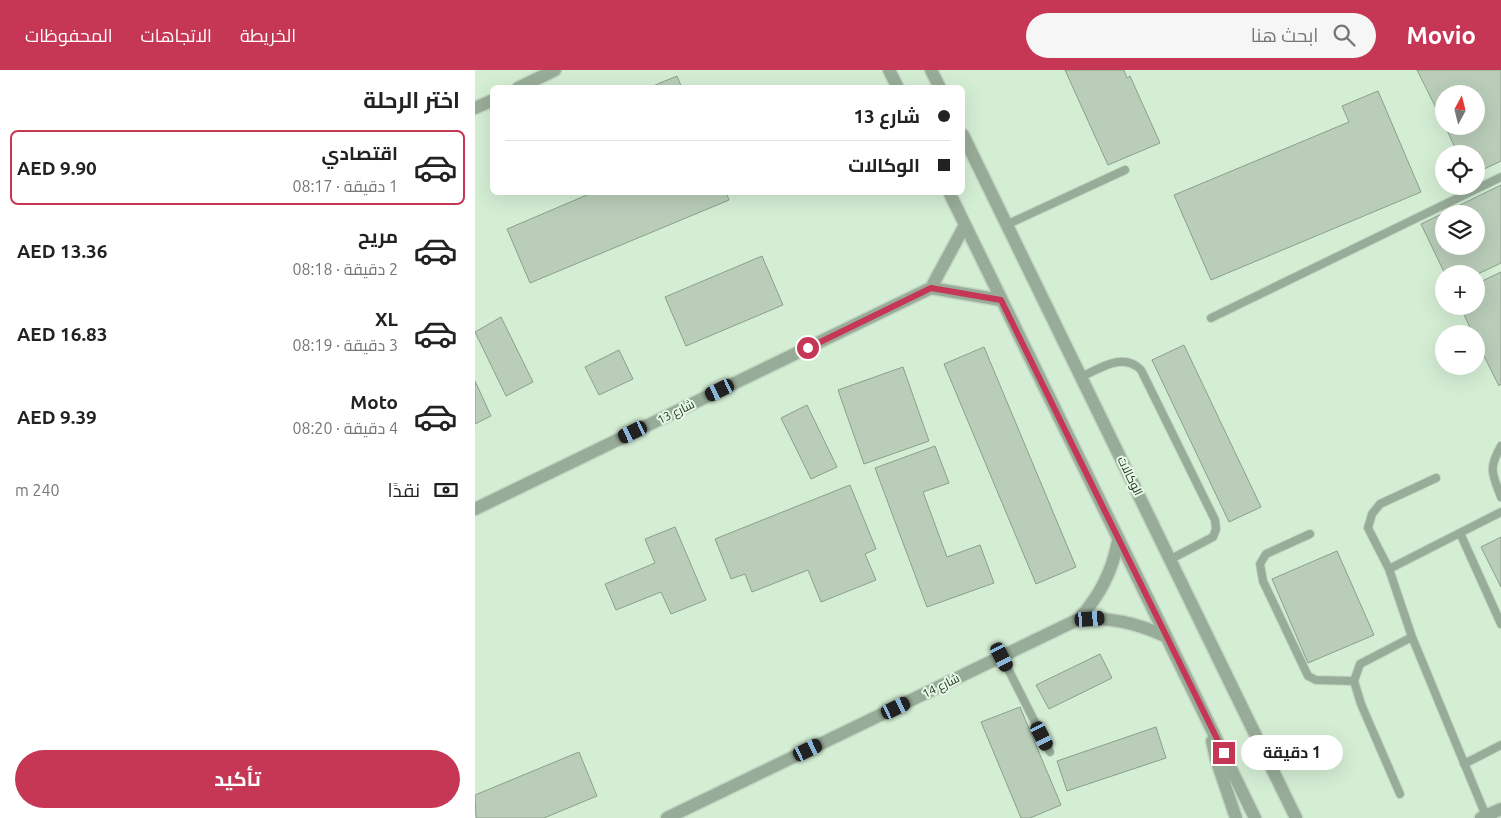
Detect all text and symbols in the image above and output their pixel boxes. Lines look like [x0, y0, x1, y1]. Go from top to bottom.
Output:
search box [1026, 13, 1376, 58]
icon: search [1330, 21, 1358, 49]
text: Movio [1406, 22, 1476, 49]
text: ابحث هنا [1251, 24, 1318, 46]
text: المحفوظات [25, 25, 113, 45]
text: الاتجاهات [141, 25, 212, 45]
text: الخريطة [240, 25, 296, 45]
north arrow [1435, 85, 1485, 135]
map controls [1435, 85, 1485, 375]
text: اختر الرحلة [363, 87, 460, 112]
text: شارع 13 [853, 105, 920, 127]
text: اقتصادي [322, 142, 398, 164]
icon: car [413, 145, 458, 190]
button: locate [1435, 145, 1485, 195]
text: الوكالات [848, 154, 920, 176]
text: AED 9.90 [17, 157, 97, 179]
text: 1 دقيقة · 08:17 [292, 177, 398, 195]
button: layers [1435, 205, 1485, 255]
text: مريح [358, 225, 398, 247]
icon: car [413, 228, 458, 273]
text: AED 13.36 [17, 240, 108, 262]
text: 2 دقيقة · 08:18 [292, 260, 398, 278]
button: + [1435, 265, 1485, 315]
text: XL [375, 308, 398, 330]
icon: car [413, 311, 458, 356]
text: AED 16.83 [17, 323, 108, 345]
button: − [1435, 325, 1485, 375]
text: 3 دقيقة · 08:19 [292, 336, 398, 354]
route start [797, 337, 819, 359]
car [703, 377, 736, 403]
text: Moto [350, 391, 398, 413]
icon: car [413, 394, 458, 439]
street label: شارع 13 [655, 397, 697, 428]
text: AED 9.39 [17, 406, 97, 428]
text: 4 دقيقة · 08:20 [292, 419, 398, 437]
car [616, 419, 649, 445]
street label: الوكالات [1115, 454, 1145, 498]
icon: cash [432, 476, 460, 504]
text: نقدًا [388, 479, 420, 501]
text: 240 m [15, 481, 60, 499]
car [1074, 610, 1105, 628]
car [988, 640, 1015, 674]
street label: شارع 14 [920, 671, 962, 702]
car [879, 695, 912, 721]
car [1028, 719, 1055, 753]
callout: 1 دقيقة [1241, 736, 1344, 770]
car [791, 737, 824, 763]
route end [1213, 742, 1235, 764]
text: 1 دقيقة [1263, 743, 1321, 761]
button: تأكيد [15, 750, 460, 808]

